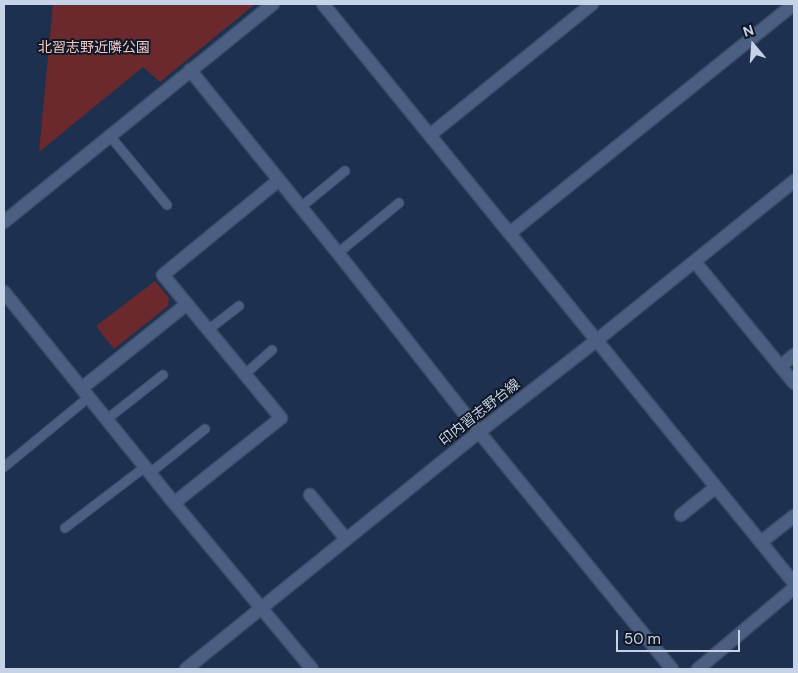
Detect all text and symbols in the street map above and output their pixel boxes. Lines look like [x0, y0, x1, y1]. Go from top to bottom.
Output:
north arrow [728, 20, 778, 70]
text: N [741, 21, 756, 41]
park label: 北習志野近隣公園 [38, 40, 150, 56]
street label: 印内習志野台線 [436, 376, 524, 450]
scale bar [618, 620, 742, 652]
text: 50 m [624, 629, 661, 649]

